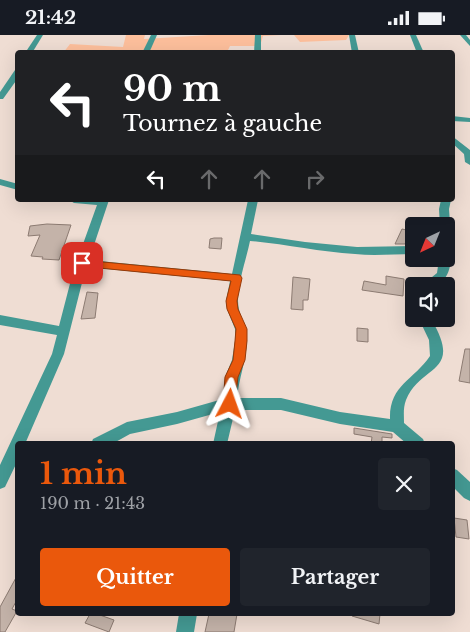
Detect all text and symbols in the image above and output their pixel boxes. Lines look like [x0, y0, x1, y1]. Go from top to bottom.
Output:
text: 21:42 [25, 6, 76, 29]
text: 90 m [123, 67, 221, 110]
icon: left [40, 70, 105, 135]
text: Tournez à gauche [123, 110, 322, 137]
icon: left [142, 165, 170, 193]
icon: ahead [195, 165, 223, 193]
icon: ahead [248, 165, 276, 193]
icon: right [301, 165, 329, 193]
north arrow [405, 217, 455, 267]
map controls [405, 217, 455, 327]
pin [61, 242, 103, 284]
icon: arrive [68, 249, 96, 277]
button: sound [405, 277, 455, 327]
position arrow [203, 377, 255, 429]
text: 1 min [40, 455, 127, 492]
button: close [378, 458, 430, 510]
text: 190 m · 21:43 [40, 493, 145, 513]
button: Quitter [40, 548, 230, 606]
button: Partager [240, 548, 430, 606]

